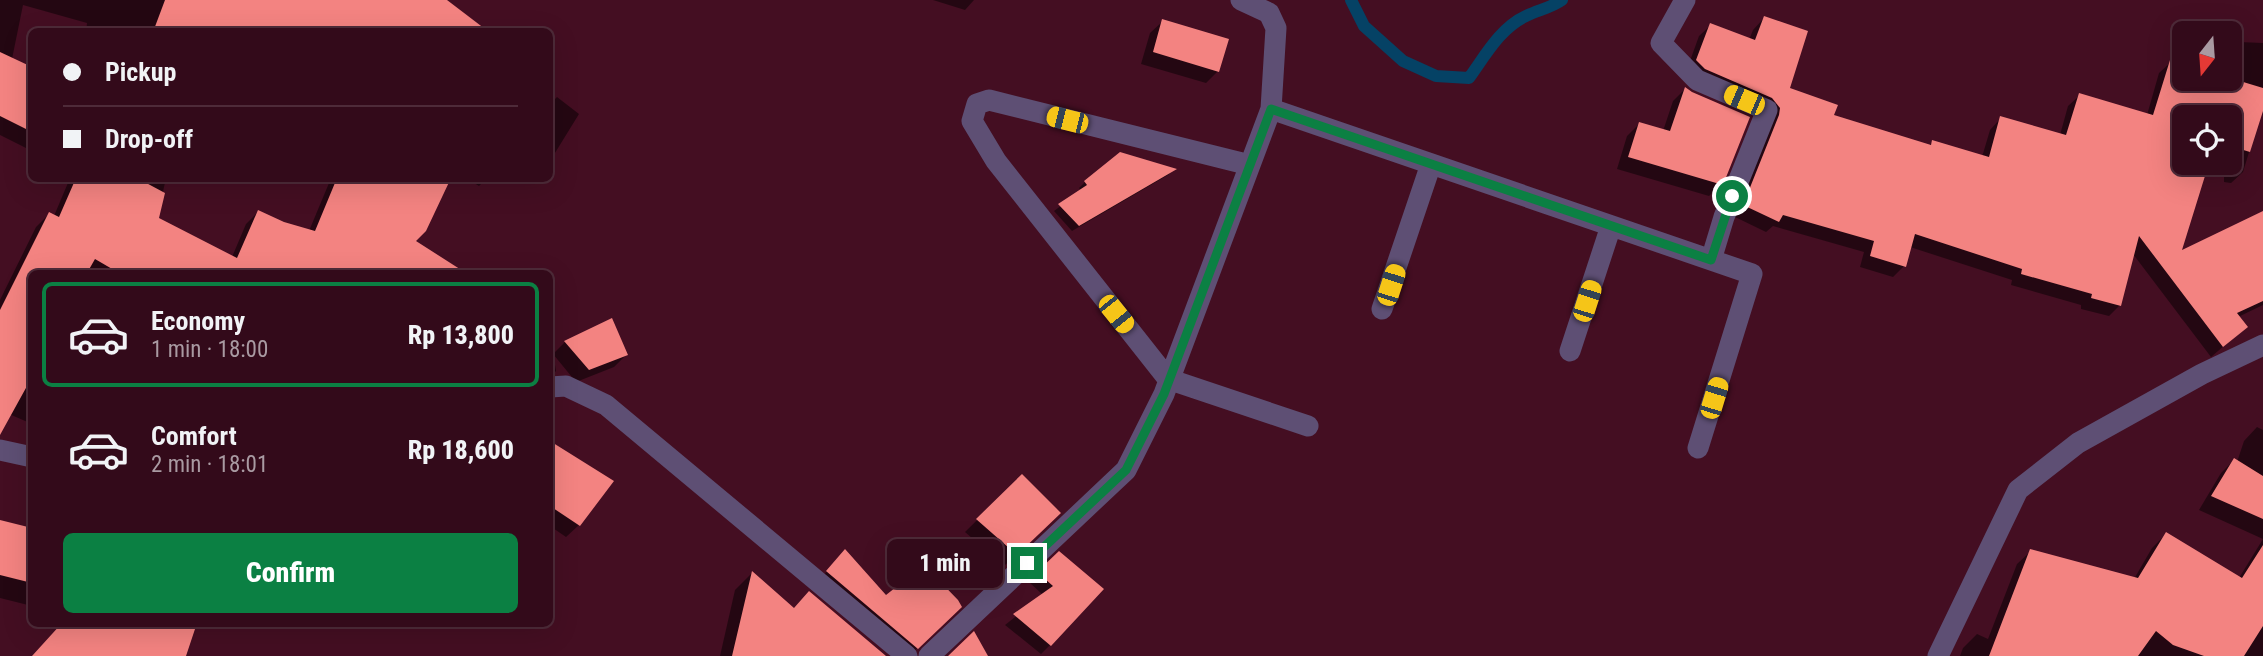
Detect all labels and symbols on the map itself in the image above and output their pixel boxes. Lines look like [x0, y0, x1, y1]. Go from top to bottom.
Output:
north arrow [2172, 21, 2242, 91]
car [1721, 82, 1768, 118]
car [1045, 105, 1090, 135]
route start [1716, 180, 1748, 212]
car [1375, 262, 1408, 308]
car [1571, 278, 1604, 324]
car [1095, 291, 1138, 337]
car [1698, 375, 1731, 421]
callout: 1 min [887, 538, 1002, 588]
route end [1011, 547, 1043, 579]

